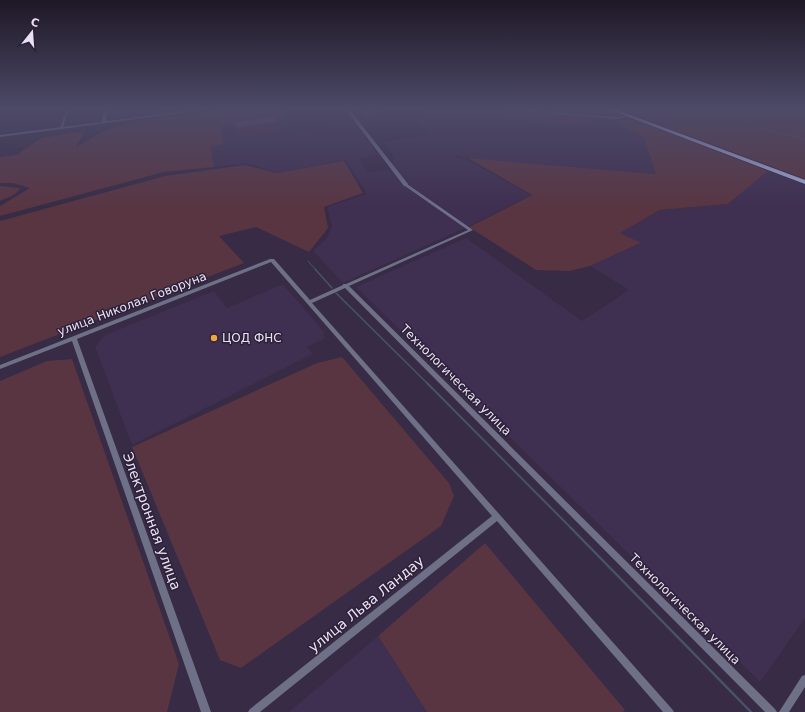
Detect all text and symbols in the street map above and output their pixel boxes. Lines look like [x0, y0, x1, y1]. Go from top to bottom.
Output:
north arrow [12, 12, 52, 52]
text: С [29, 16, 41, 30]
street label: улица Николая Говоруна [56, 269, 208, 339]
street label: Технологическая улица [397, 321, 514, 438]
place label: ЦОД ФНС [222, 331, 282, 345]
marker: ЦОД ФНС [209, 333, 219, 343]
street label: Электронная улица [120, 450, 184, 592]
street label: Технологическая улица [626, 550, 743, 667]
street label: улица Льва Ландау [305, 553, 427, 655]

